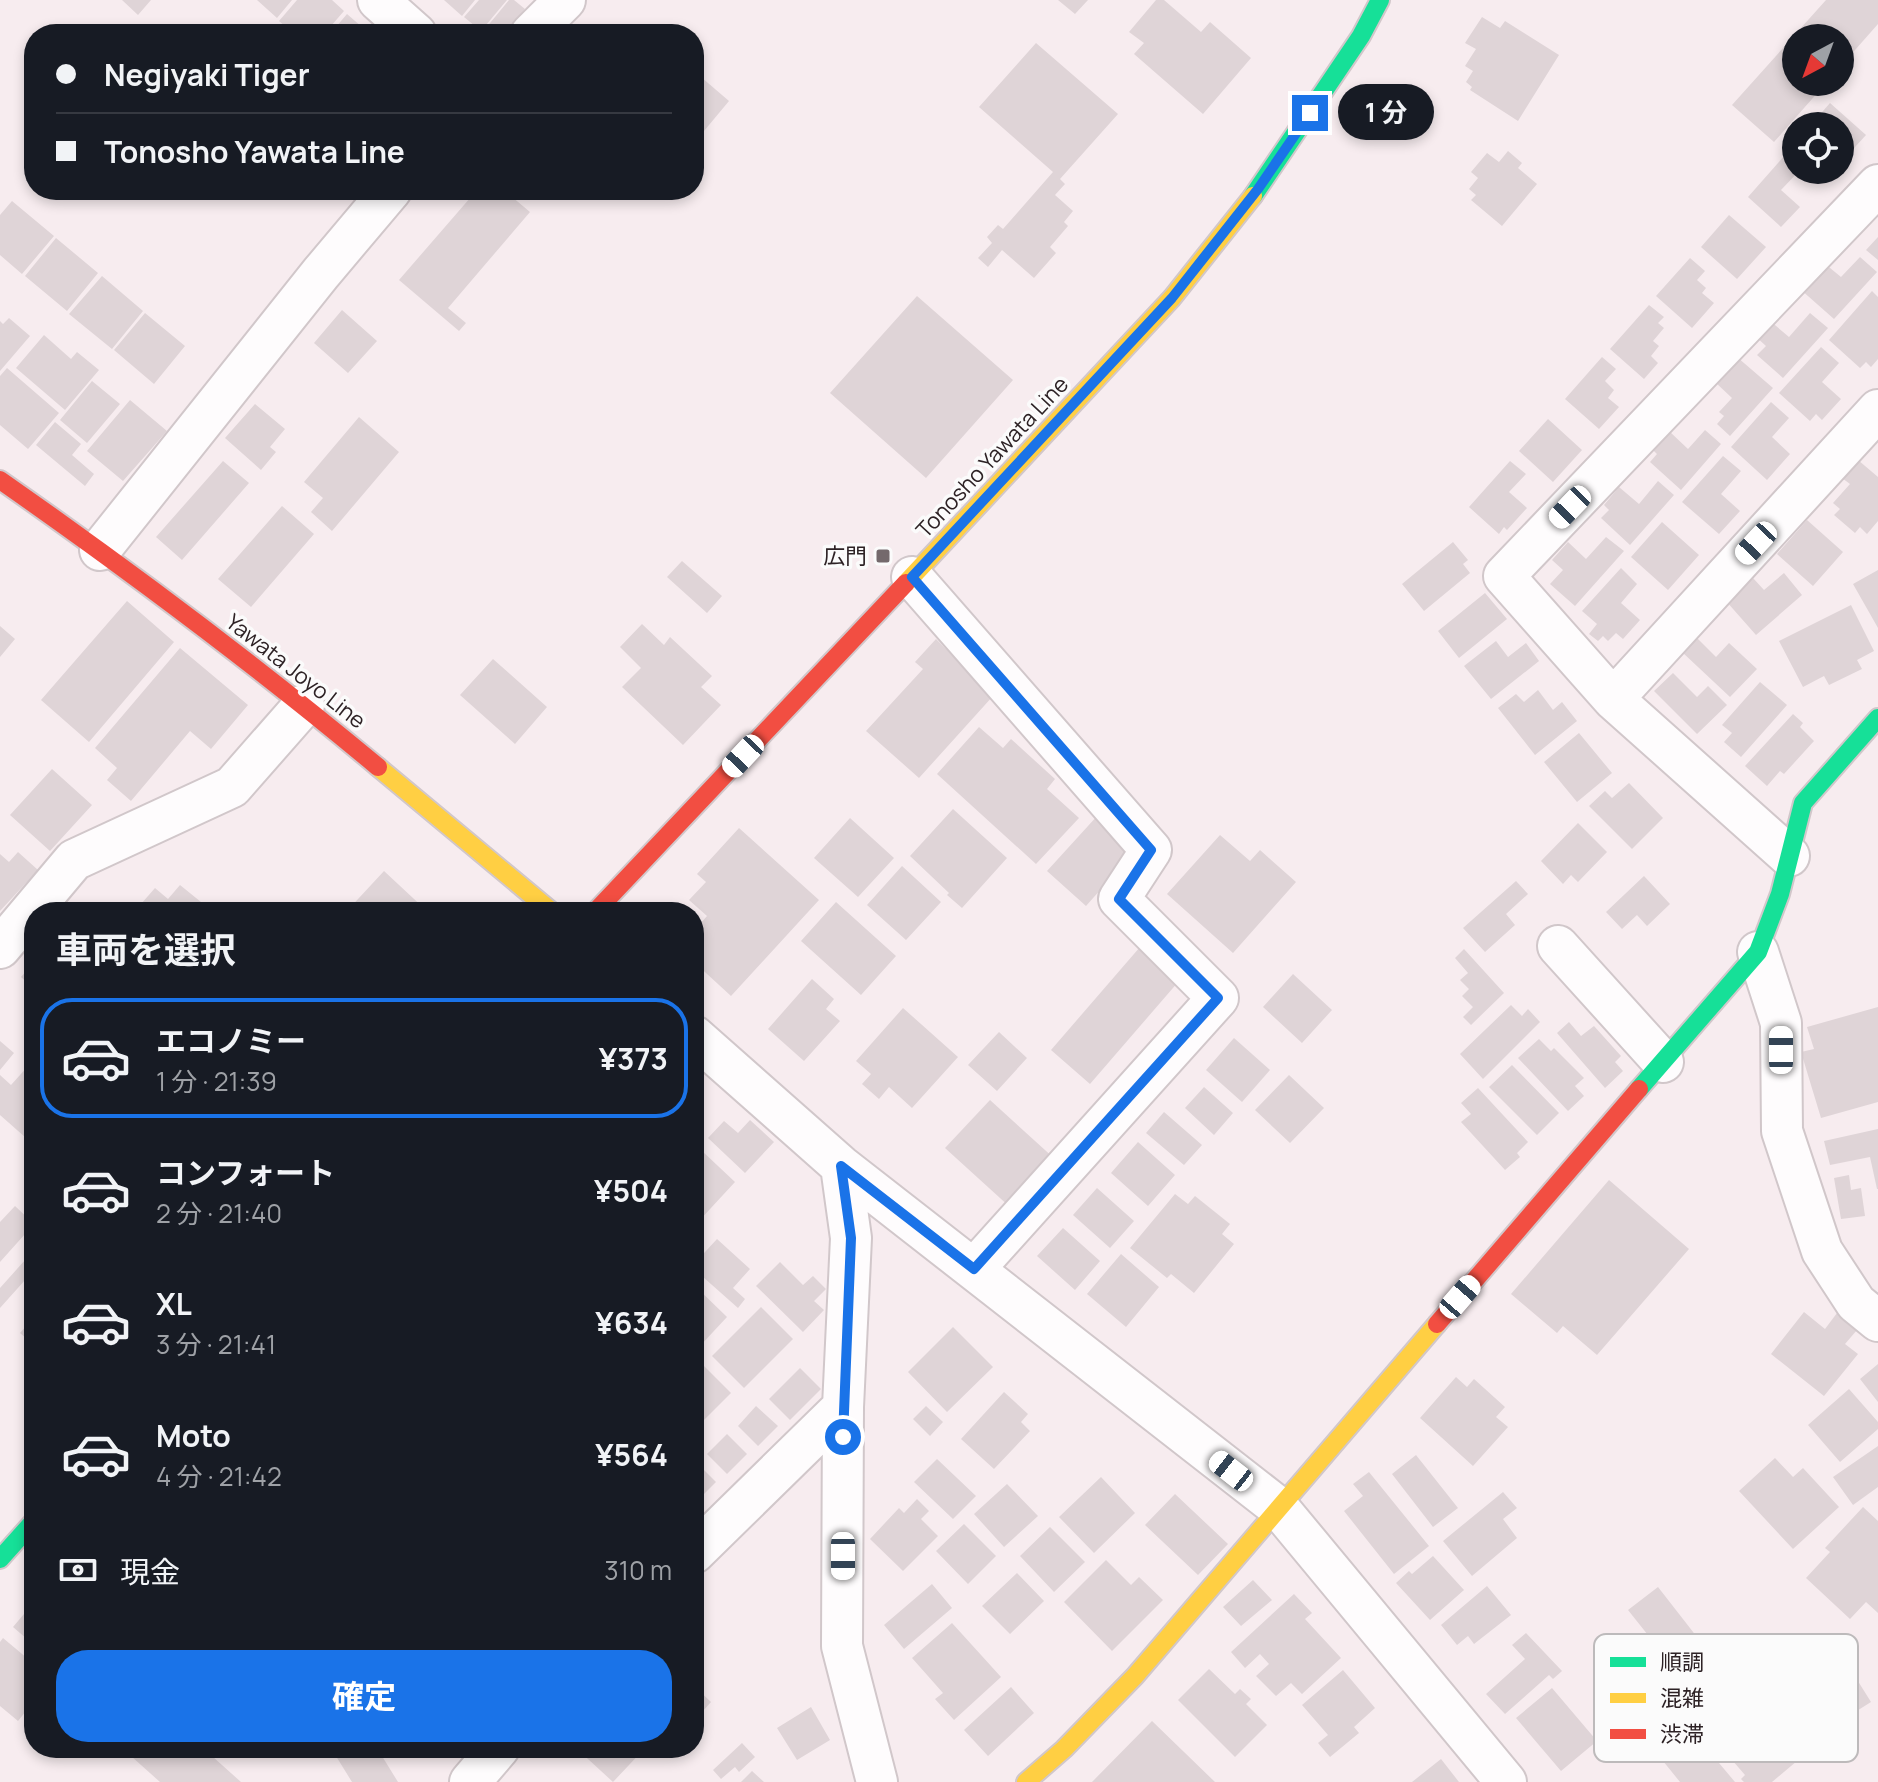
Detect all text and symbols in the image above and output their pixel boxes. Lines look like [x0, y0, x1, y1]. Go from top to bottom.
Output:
north arrow [1782, 24, 1854, 96]
map controls [1782, 24, 1854, 184]
text: Negiyaki Tiger [104, 54, 310, 95]
callout: 1 分 [1338, 85, 1434, 141]
text: 1 分 [1365, 94, 1407, 130]
route end [1292, 95, 1328, 131]
button: locate [1782, 112, 1854, 184]
text: Tonosho Yawata Line [104, 131, 405, 172]
street label: Tonosho Yawata Line [909, 370, 1075, 544]
car [1545, 481, 1595, 533]
car [1731, 517, 1781, 569]
place label: 広門 [823, 541, 867, 571]
marker: 広門 [874, 547, 892, 565]
street label: Yawata Joyo Line [220, 607, 372, 735]
car [718, 730, 768, 782]
text: 車両を選択 [56, 925, 236, 974]
text: エコノミー [156, 1020, 306, 1061]
icon: car [60, 1022, 132, 1094]
car [1769, 1026, 1793, 1074]
text: ¥373 [599, 1038, 668, 1079]
text: 1 分 · 21:39 [156, 1063, 277, 1099]
text: コンフォート [156, 1152, 335, 1193]
icon: car [60, 1154, 132, 1226]
text: ¥504 [594, 1170, 668, 1211]
text: 2 分 · 21:40 [156, 1195, 282, 1231]
car [1435, 1271, 1485, 1323]
text: XL [156, 1283, 192, 1324]
icon: car [60, 1286, 132, 1358]
text: ¥634 [595, 1302, 668, 1343]
text: 3 分 · 21:41 [156, 1326, 276, 1362]
text: Moto [156, 1415, 231, 1456]
icon: car [60, 1418, 132, 1490]
route start [825, 1419, 861, 1455]
text: ¥564 [595, 1434, 668, 1475]
car [1205, 1447, 1257, 1495]
text: 4 分 · 21:42 [156, 1458, 282, 1494]
car [831, 1532, 855, 1580]
icon: cash [56, 1548, 100, 1592]
text: 現金 [120, 1551, 180, 1592]
text: 310 m [604, 1552, 672, 1588]
legend [1594, 1634, 1858, 1762]
text: 順調 [1660, 1647, 1704, 1677]
button: 確定 [56, 1650, 672, 1742]
text: 混雑 [1660, 1683, 1704, 1713]
text: 渋滞 [1660, 1719, 1704, 1749]

